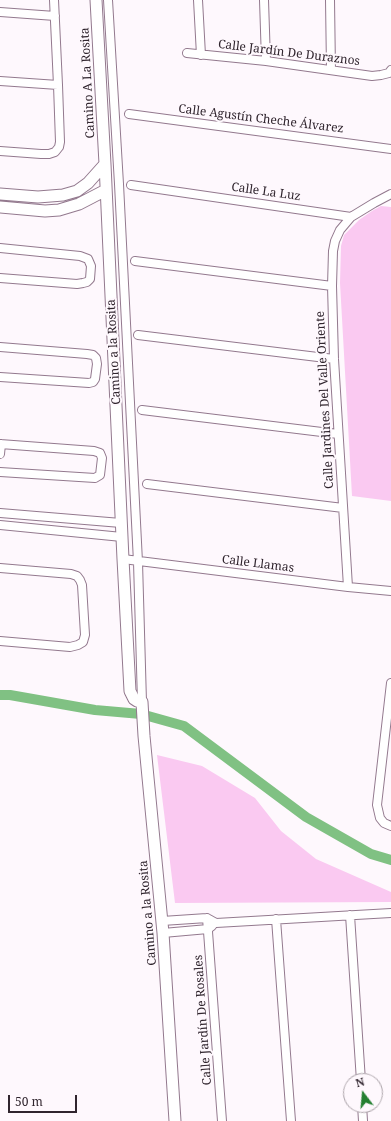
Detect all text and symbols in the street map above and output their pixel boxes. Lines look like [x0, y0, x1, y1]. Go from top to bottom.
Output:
street label: Camino A La Rosita [78, 27, 98, 139]
street label: Calle Jardín De Duraznos [217, 37, 361, 69]
street label: Calle Agustín Cheche Álvarez [178, 102, 344, 136]
street label: Calle La Luz [230, 180, 302, 204]
street label: Camino a la Rosita [104, 299, 124, 405]
street label: Calle Jardines Del Valle Oriente [313, 311, 337, 489]
street label: Calle Llamas [221, 552, 295, 576]
street label: Camino a la Rosita [136, 860, 160, 966]
street label: Calle Jardín De Rosales [191, 954, 215, 1086]
north arrow [343, 1073, 383, 1113]
text: N [354, 1074, 366, 1090]
scale bar [10, 1087, 79, 1113]
text: 50 m [15, 1093, 43, 1110]

